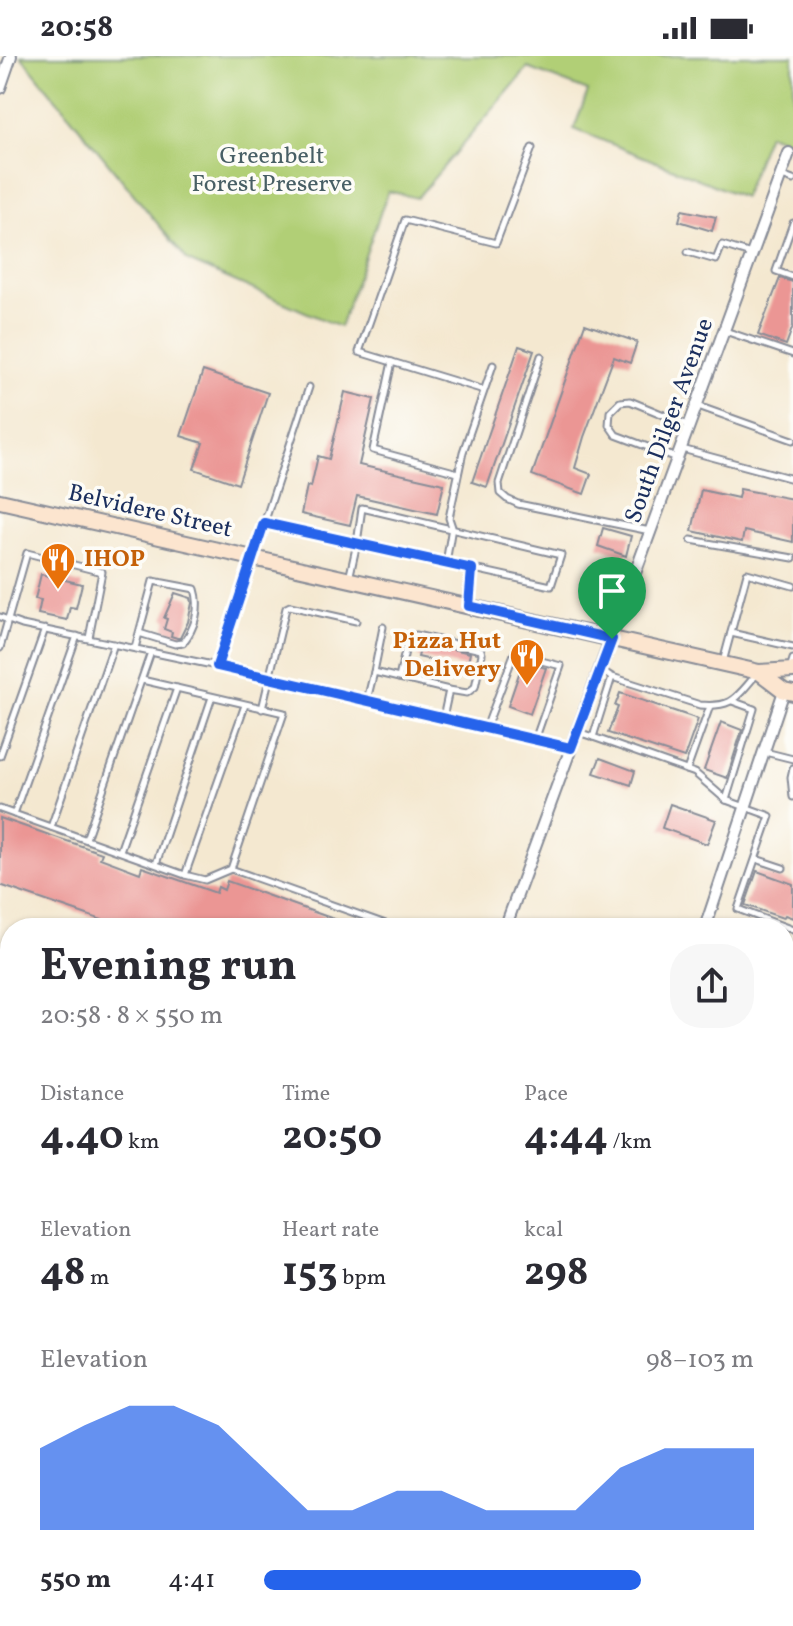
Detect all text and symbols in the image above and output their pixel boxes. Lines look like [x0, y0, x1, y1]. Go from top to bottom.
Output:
text: 20:58 [40, 7, 113, 49]
park label: Greenbelt Forest Preserve [192, 140, 352, 202]
street label: South Dilger Avenue [617, 314, 723, 528]
street label: Belvidere Street [65, 477, 235, 547]
restaurant icon: IHOP [39, 541, 77, 591]
place label: IHOP [84, 543, 145, 577]
pin [578, 557, 646, 639]
icon: arrive [590, 569, 634, 613]
place label: Pizza Hut Delivery [392, 625, 502, 687]
restaurant icon: Pizza Hut Delivery [508, 637, 546, 687]
text: Evening run [40, 937, 297, 998]
button: share [670, 944, 754, 1028]
text: 20:58 · 8 × 550 m [40, 998, 223, 1034]
text: Distance [40, 1079, 124, 1110]
text: Time [282, 1079, 330, 1110]
text: Pace [524, 1079, 568, 1110]
text: 4.40 [40, 1110, 124, 1166]
text: 20:50 [282, 1110, 382, 1166]
text: 4:44 [524, 1110, 608, 1166]
text: km [124, 1127, 160, 1158]
text: /km [608, 1127, 652, 1158]
text: Elevation [40, 1215, 131, 1246]
text: Heart rate [282, 1215, 379, 1246]
text: kcal [524, 1215, 563, 1246]
text: 48 [40, 1246, 86, 1302]
text: 153 [282, 1246, 338, 1302]
text: 298 [524, 1246, 589, 1302]
text: m [86, 1263, 110, 1294]
text: bpm [338, 1263, 386, 1294]
text: Elevation [40, 1342, 148, 1378]
text: 98–103 m [646, 1342, 754, 1378]
text: 550 m [40, 1562, 111, 1598]
text: 4:41 [168, 1562, 215, 1598]

